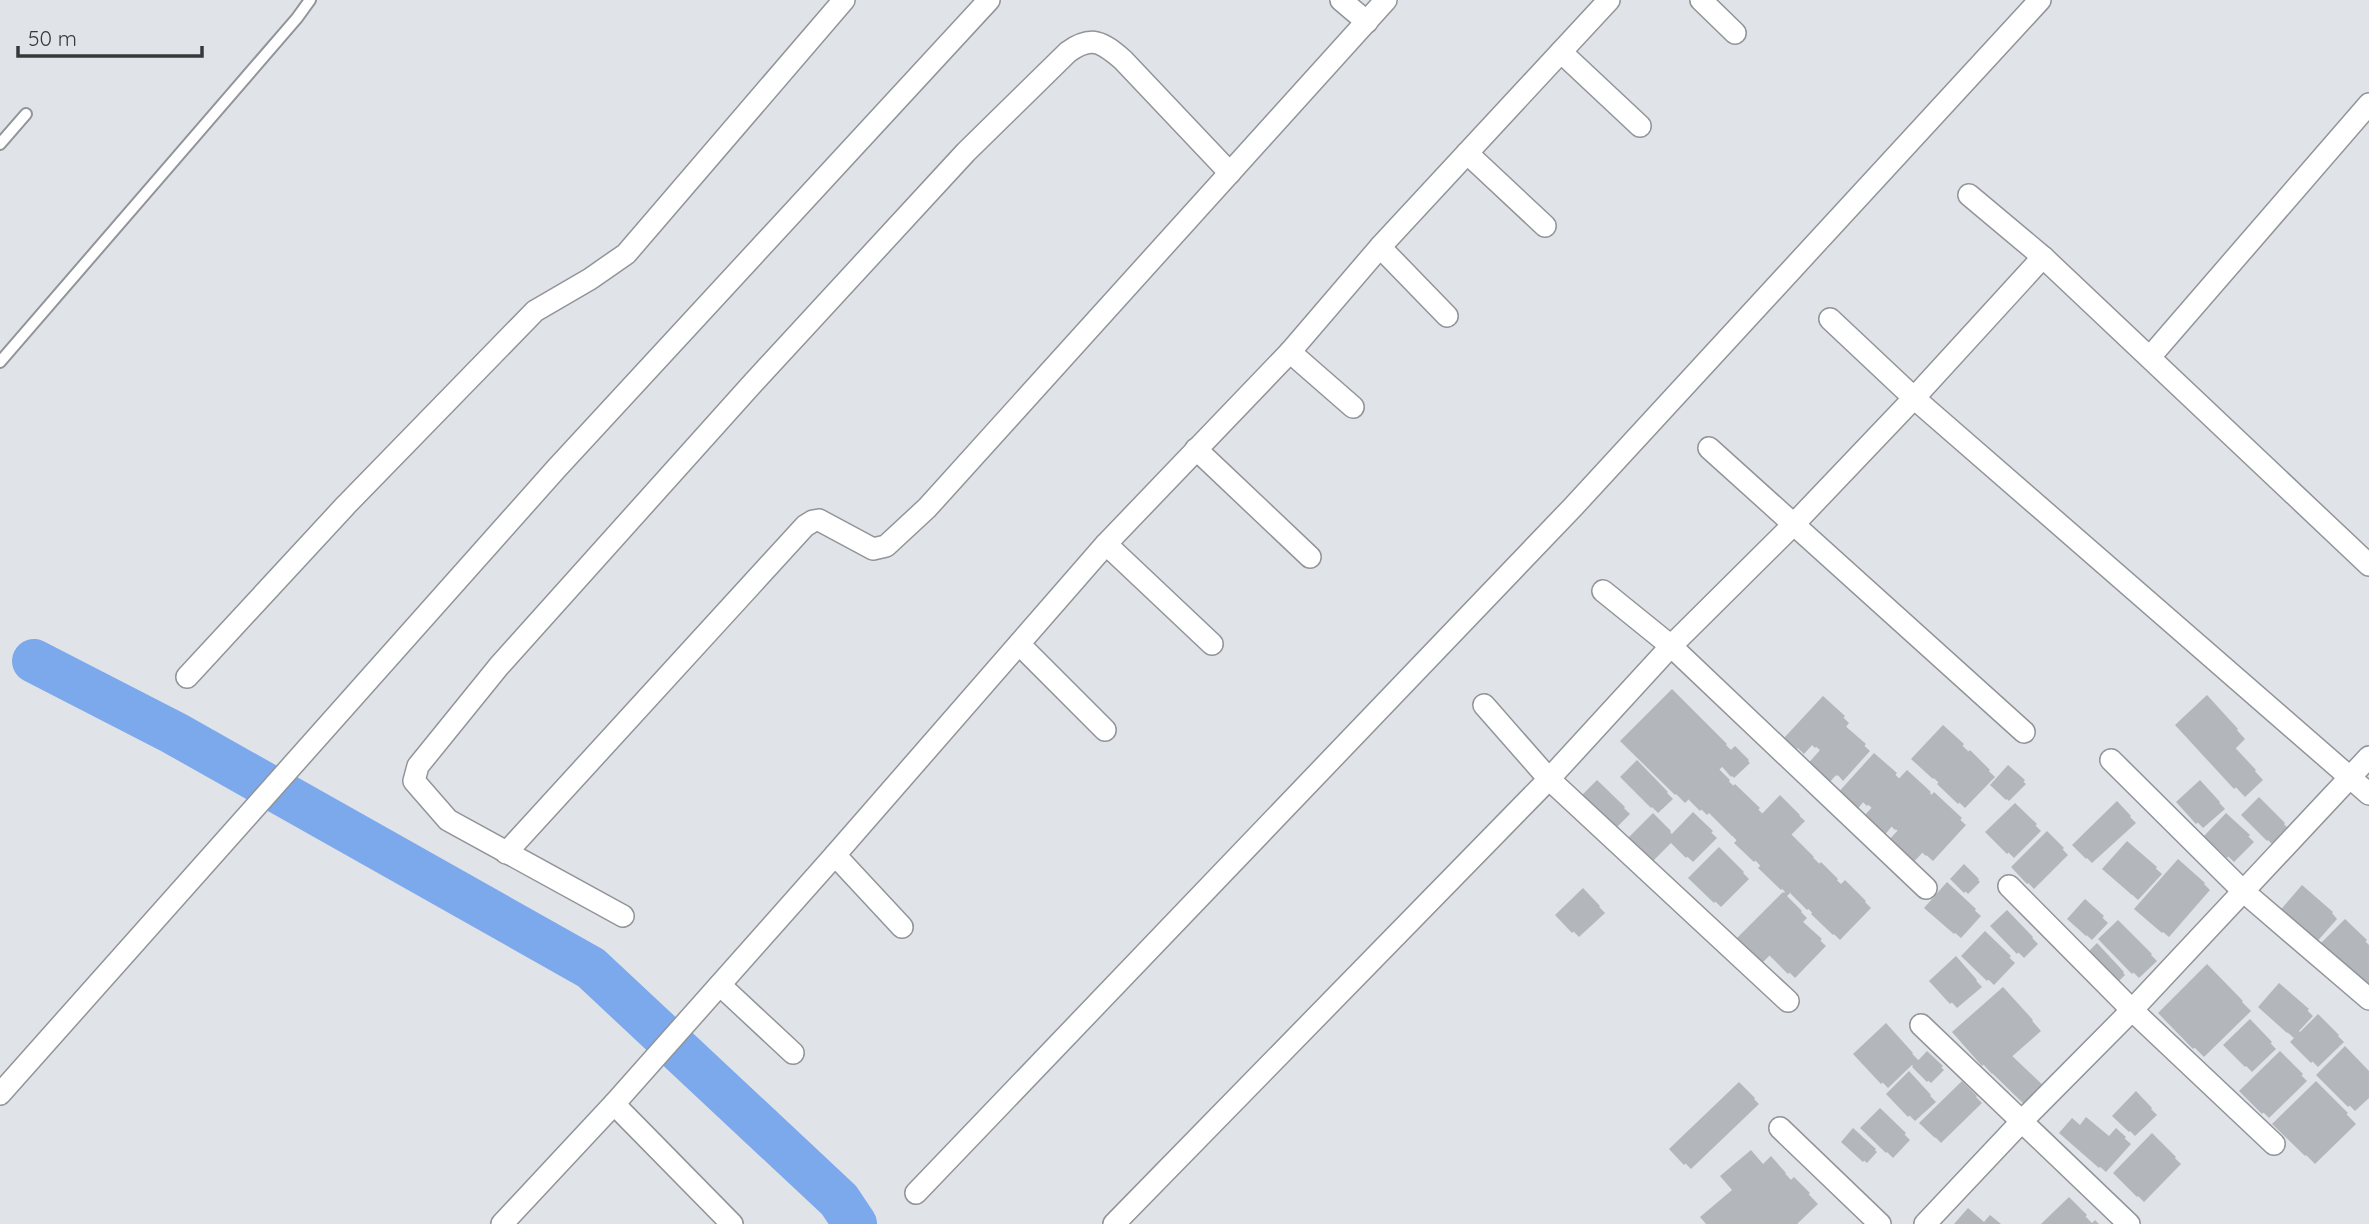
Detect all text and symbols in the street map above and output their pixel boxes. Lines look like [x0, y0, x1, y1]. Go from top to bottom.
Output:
scale bar [18, 14, 201, 58]
text: 50 m [28, 25, 77, 51]

